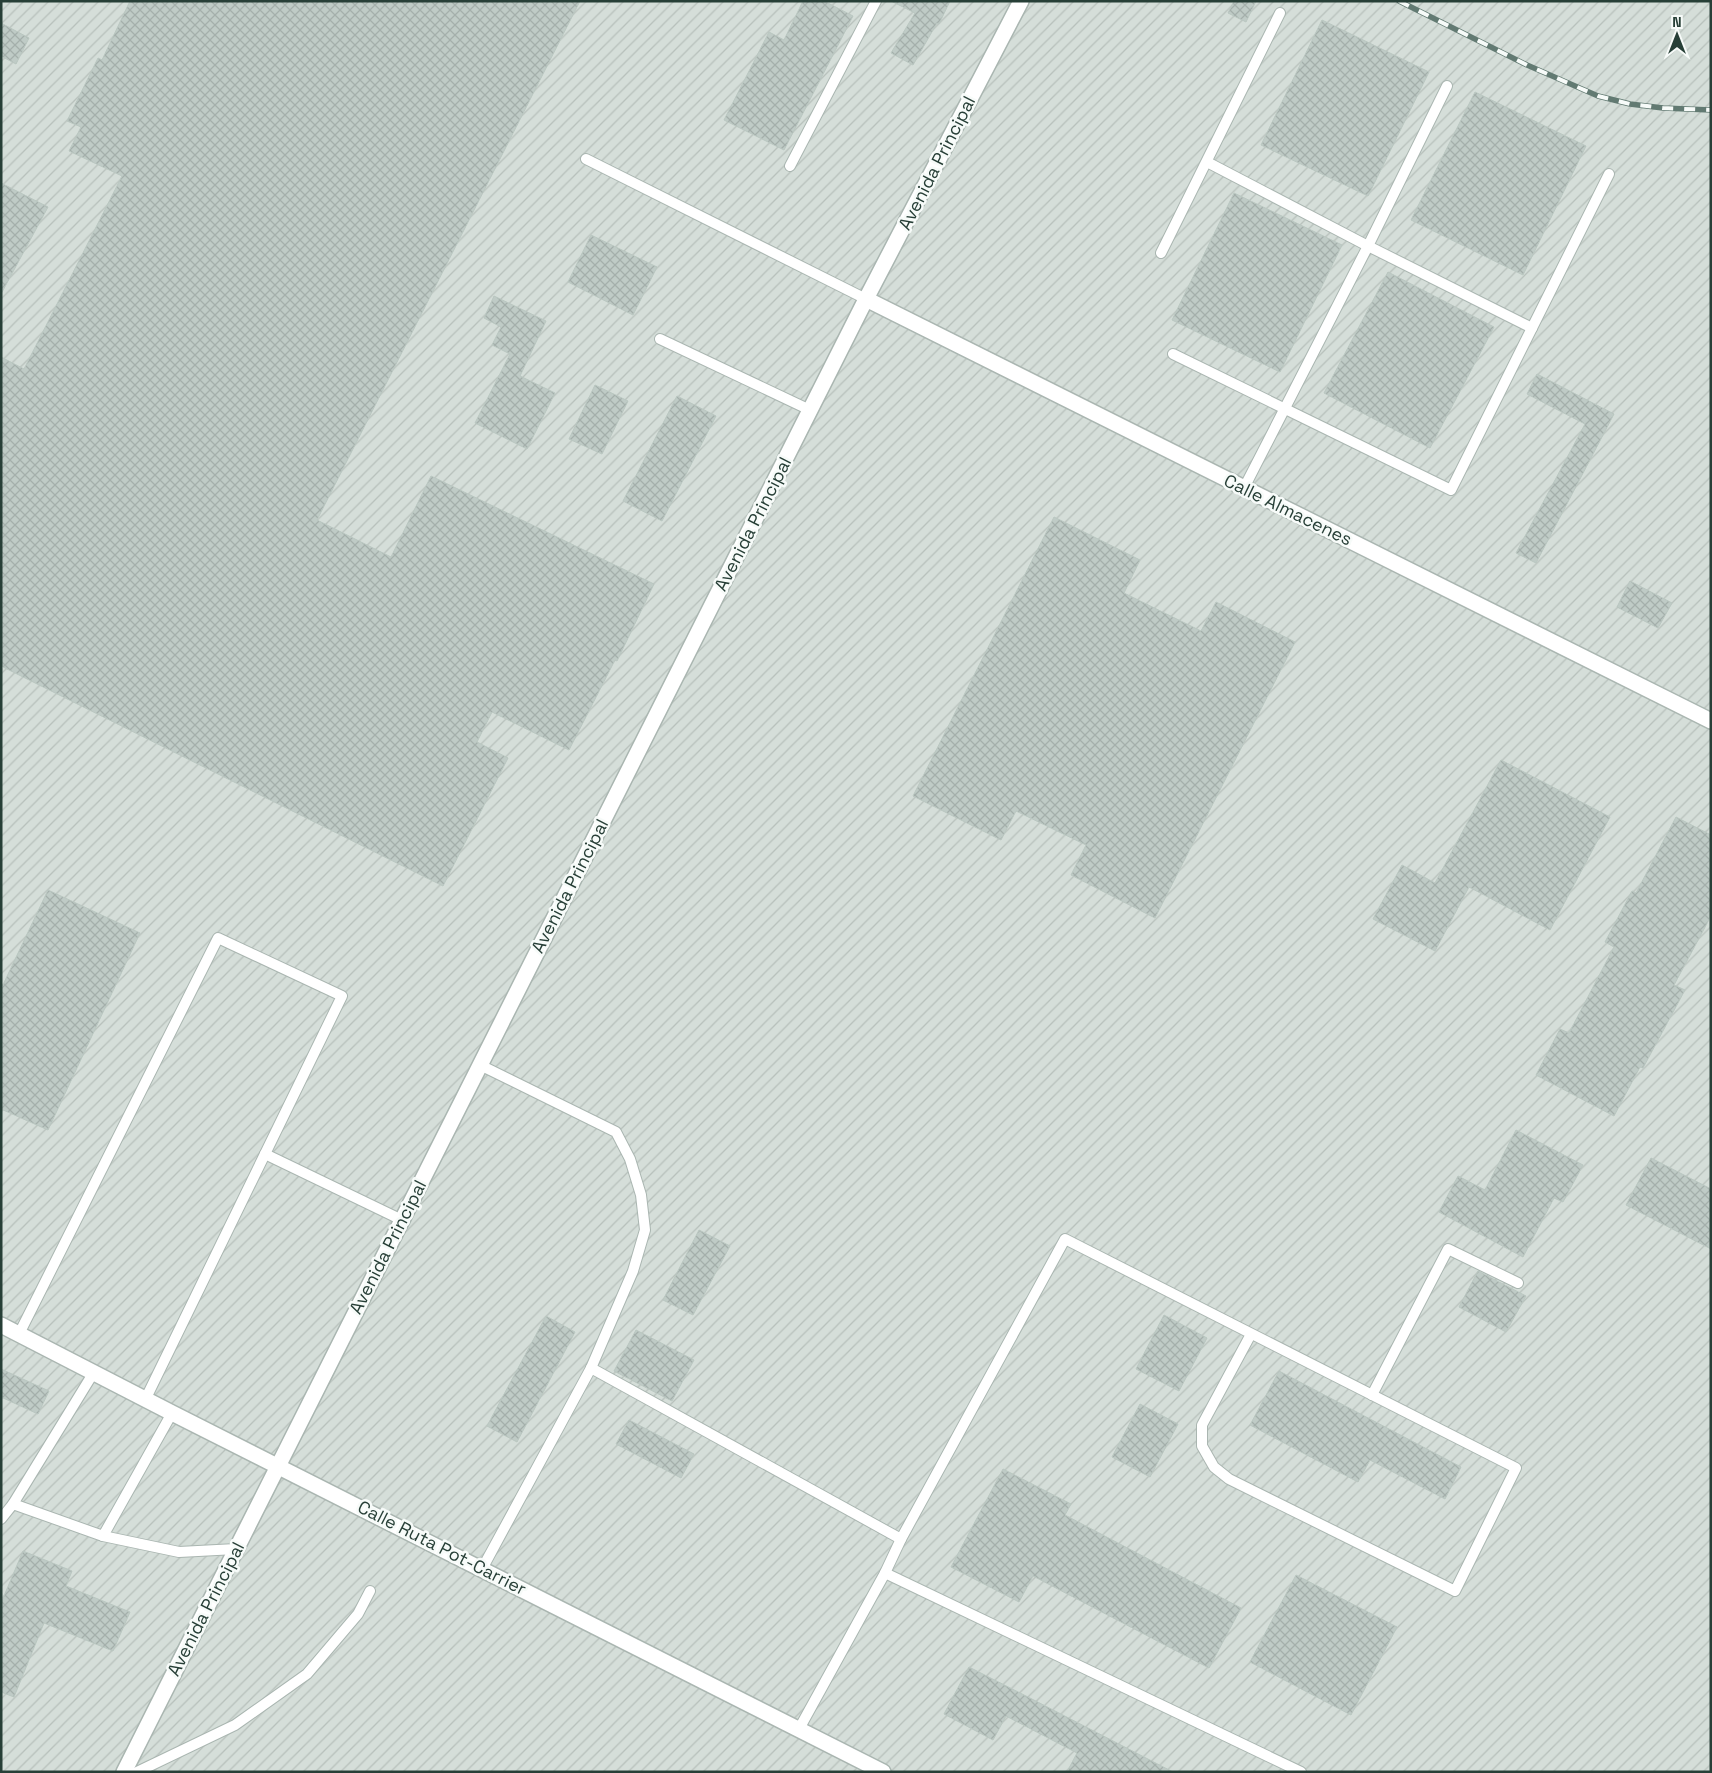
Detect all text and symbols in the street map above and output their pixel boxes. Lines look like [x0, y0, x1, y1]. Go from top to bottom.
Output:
north arrow [1652, 10, 1702, 60]
text: N [1672, 13, 1682, 31]
street label: Avenida Principal [893, 92, 980, 234]
street label: Avenida Principal [709, 453, 796, 595]
street label: Calle Almacenes [1220, 469, 1356, 551]
street label: Avenida Principal [526, 815, 613, 957]
street label: Avenida Principal [344, 1176, 431, 1318]
street label: Calle Ruta Pot-Carrier [354, 1495, 531, 1600]
street label: Avenida Principal [162, 1538, 249, 1680]

